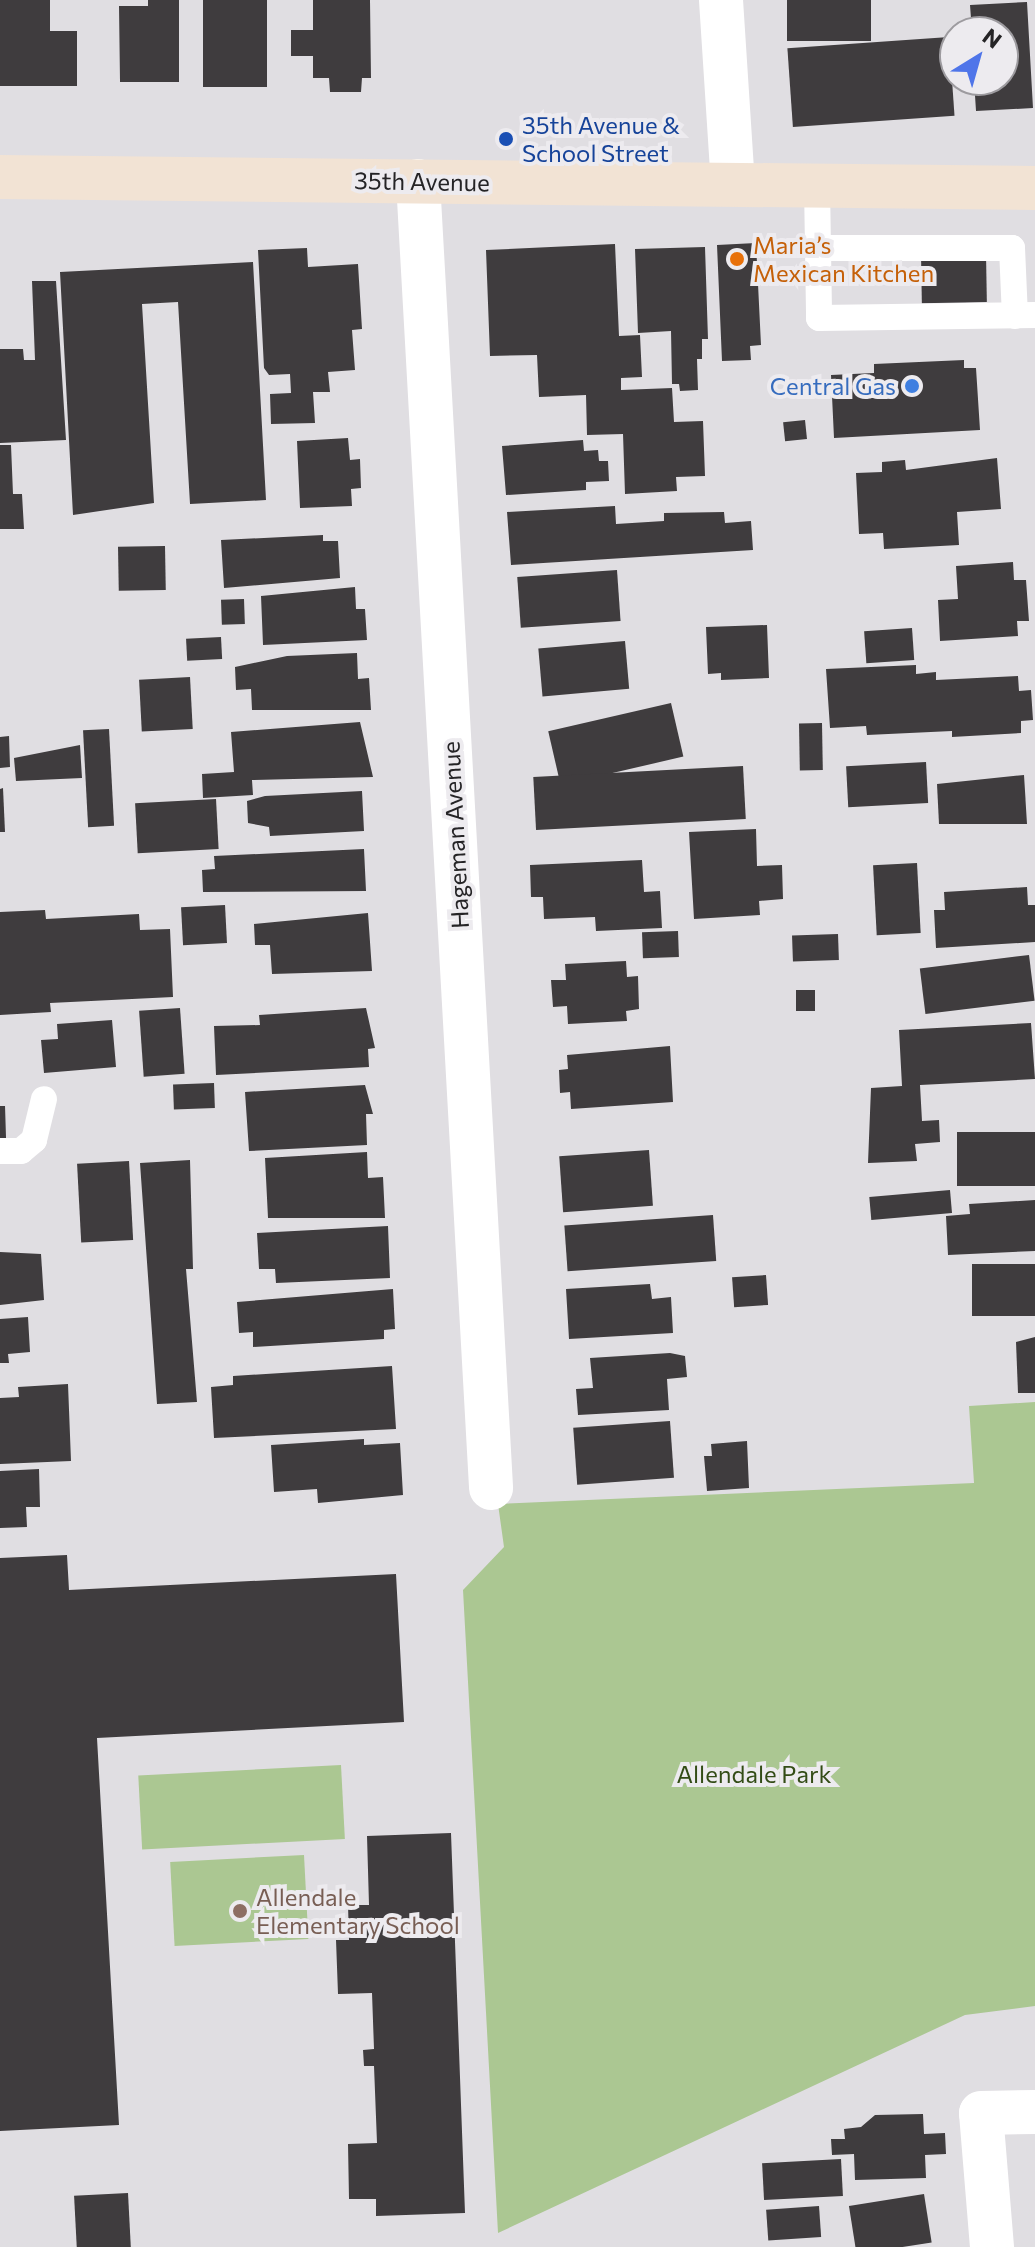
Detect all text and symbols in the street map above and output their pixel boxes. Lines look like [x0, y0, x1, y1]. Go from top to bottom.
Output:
north arrow [939, 16, 1019, 96]
text: N [978, 22, 1007, 54]
place label: 35th Avenue & School Street [522, 111, 680, 167]
marker: 35th Avenue & School Street [497, 130, 515, 148]
street label: 35th Avenue [354, 165, 490, 197]
place label: Maria’s Mexican Kitchen [753, 231, 934, 287]
marker: Maria’s Mexican Kitchen [728, 250, 746, 268]
place label: Central Gas [770, 372, 896, 400]
marker: Central Gas [903, 377, 921, 395]
street label: Hageman Avenue [436, 740, 474, 930]
park label: Allendale Park [676, 1760, 832, 1788]
place label: Allendale Elementary School [256, 1883, 460, 1939]
marker: Allendale Elementary School [231, 1902, 249, 1920]

